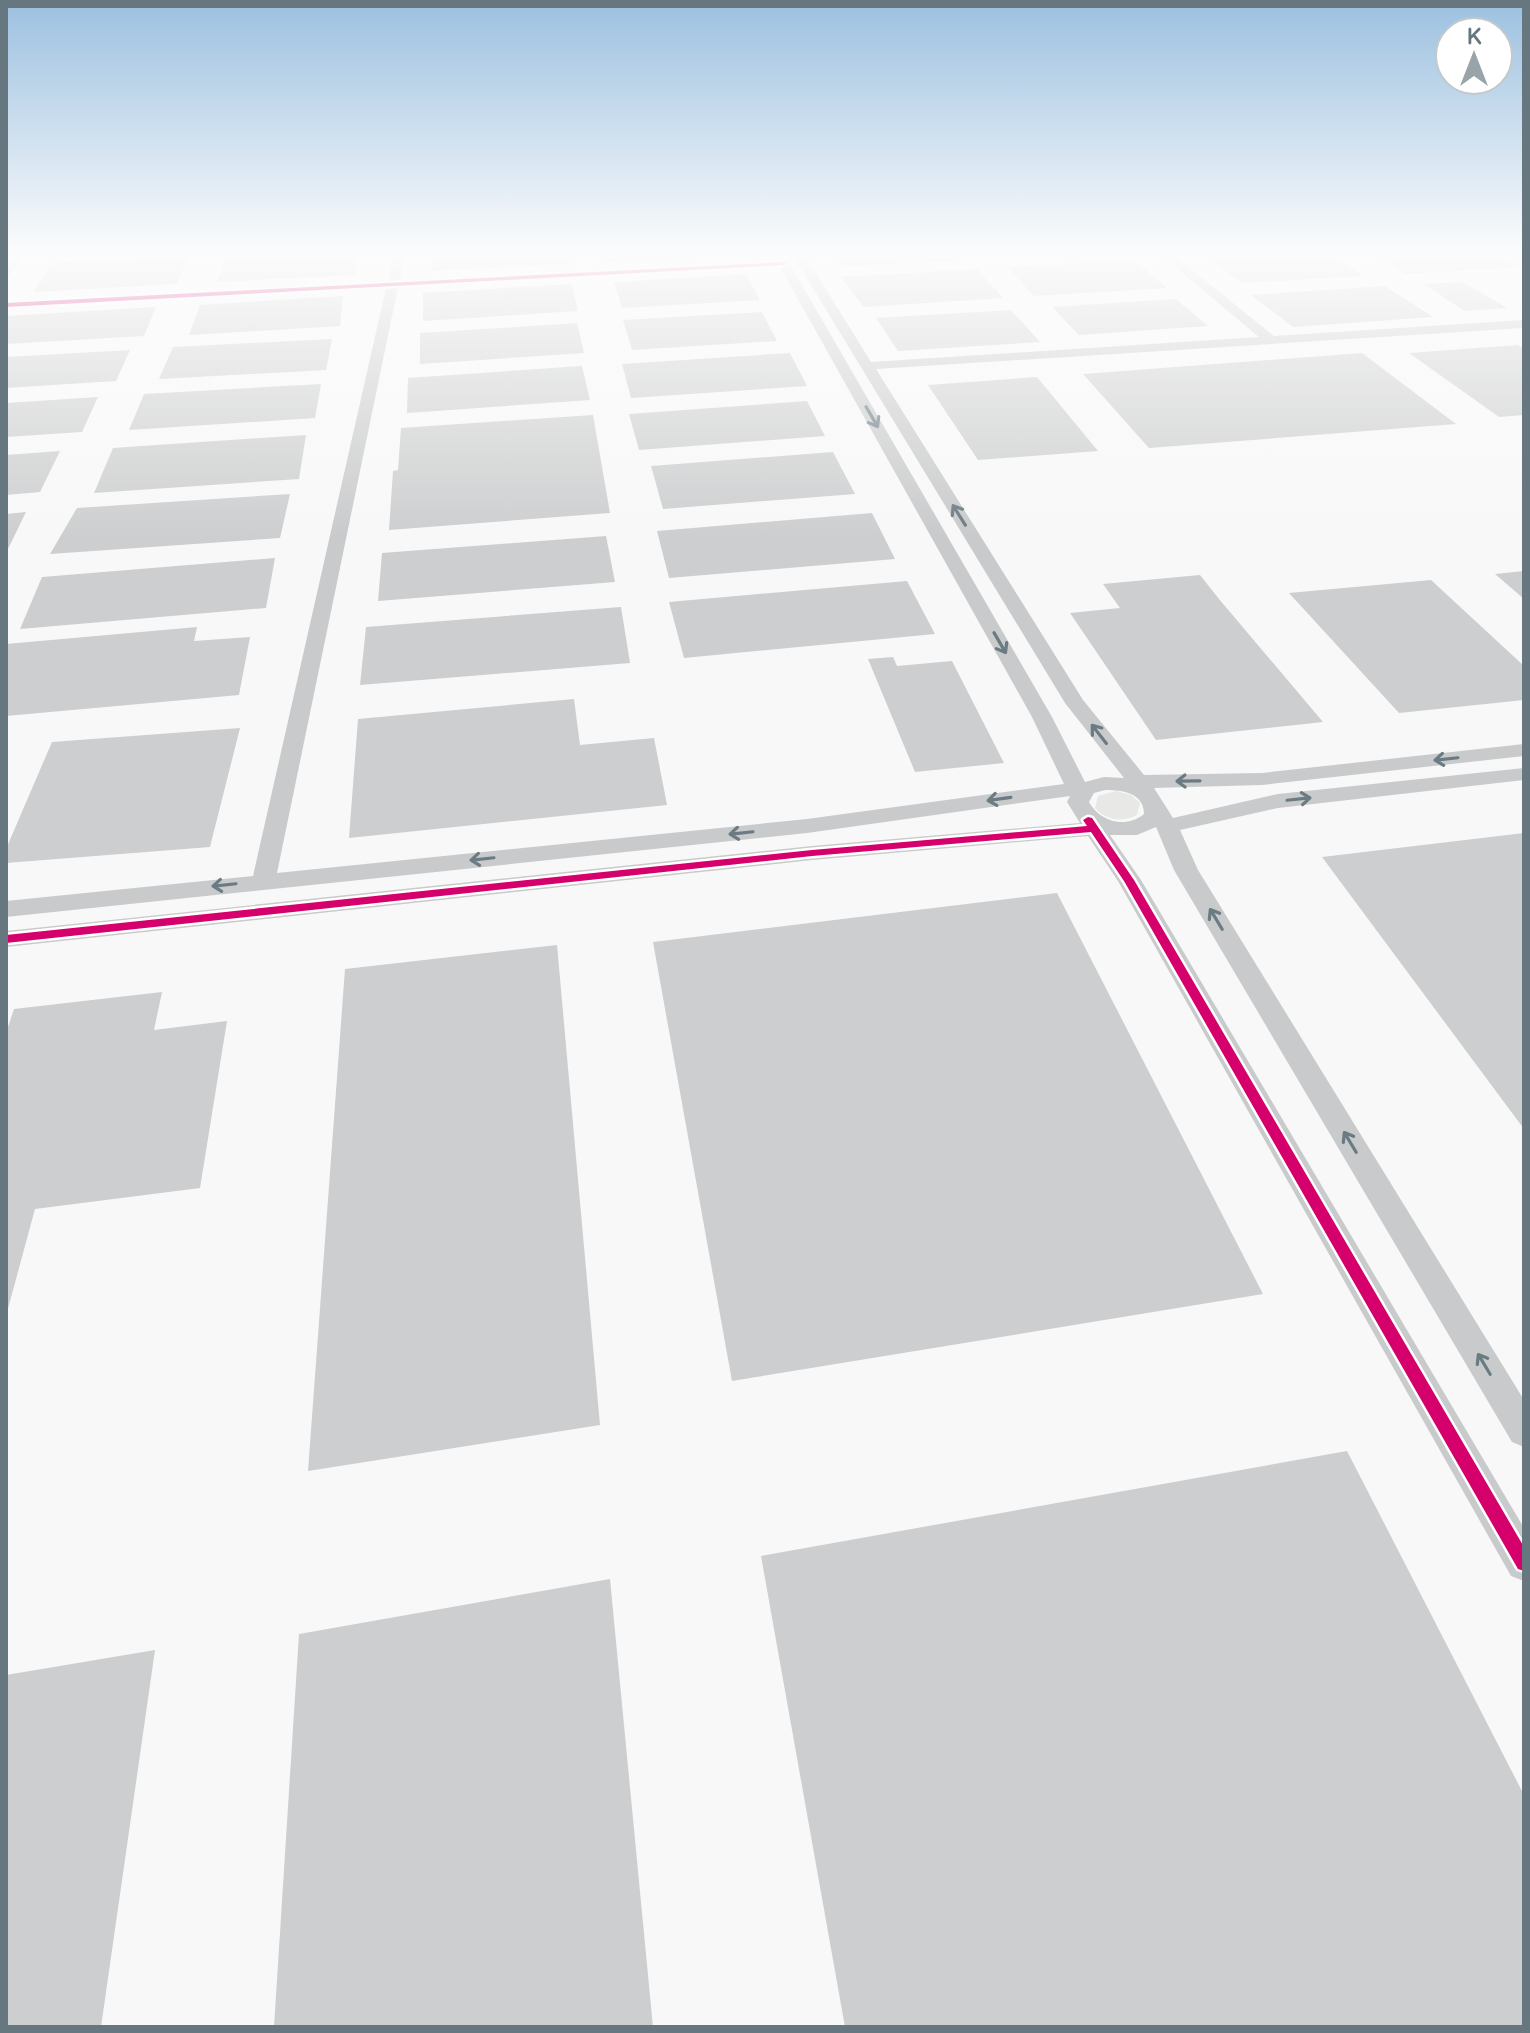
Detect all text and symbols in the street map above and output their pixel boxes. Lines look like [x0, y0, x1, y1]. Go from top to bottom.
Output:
north arrow [1434, 16, 1514, 96]
text: K [1467, 24, 1482, 50]
one-way arrow [864, 405, 880, 428]
one-way arrow [950, 504, 966, 527]
one-way arrow [992, 631, 1008, 654]
one-way arrow [1090, 724, 1108, 745]
one-way arrow [1434, 752, 1460, 767]
one-way arrow [1175, 773, 1202, 789]
one-way arrow [987, 792, 1012, 807]
one-way arrow [1285, 792, 1312, 807]
one-way arrow [728, 825, 755, 840]
one-way arrow [469, 851, 496, 866]
one-way arrow [211, 878, 237, 893]
one-way arrow [1207, 908, 1223, 931]
one-way arrow [1341, 1131, 1357, 1154]
one-way arrow [1476, 1353, 1492, 1376]

